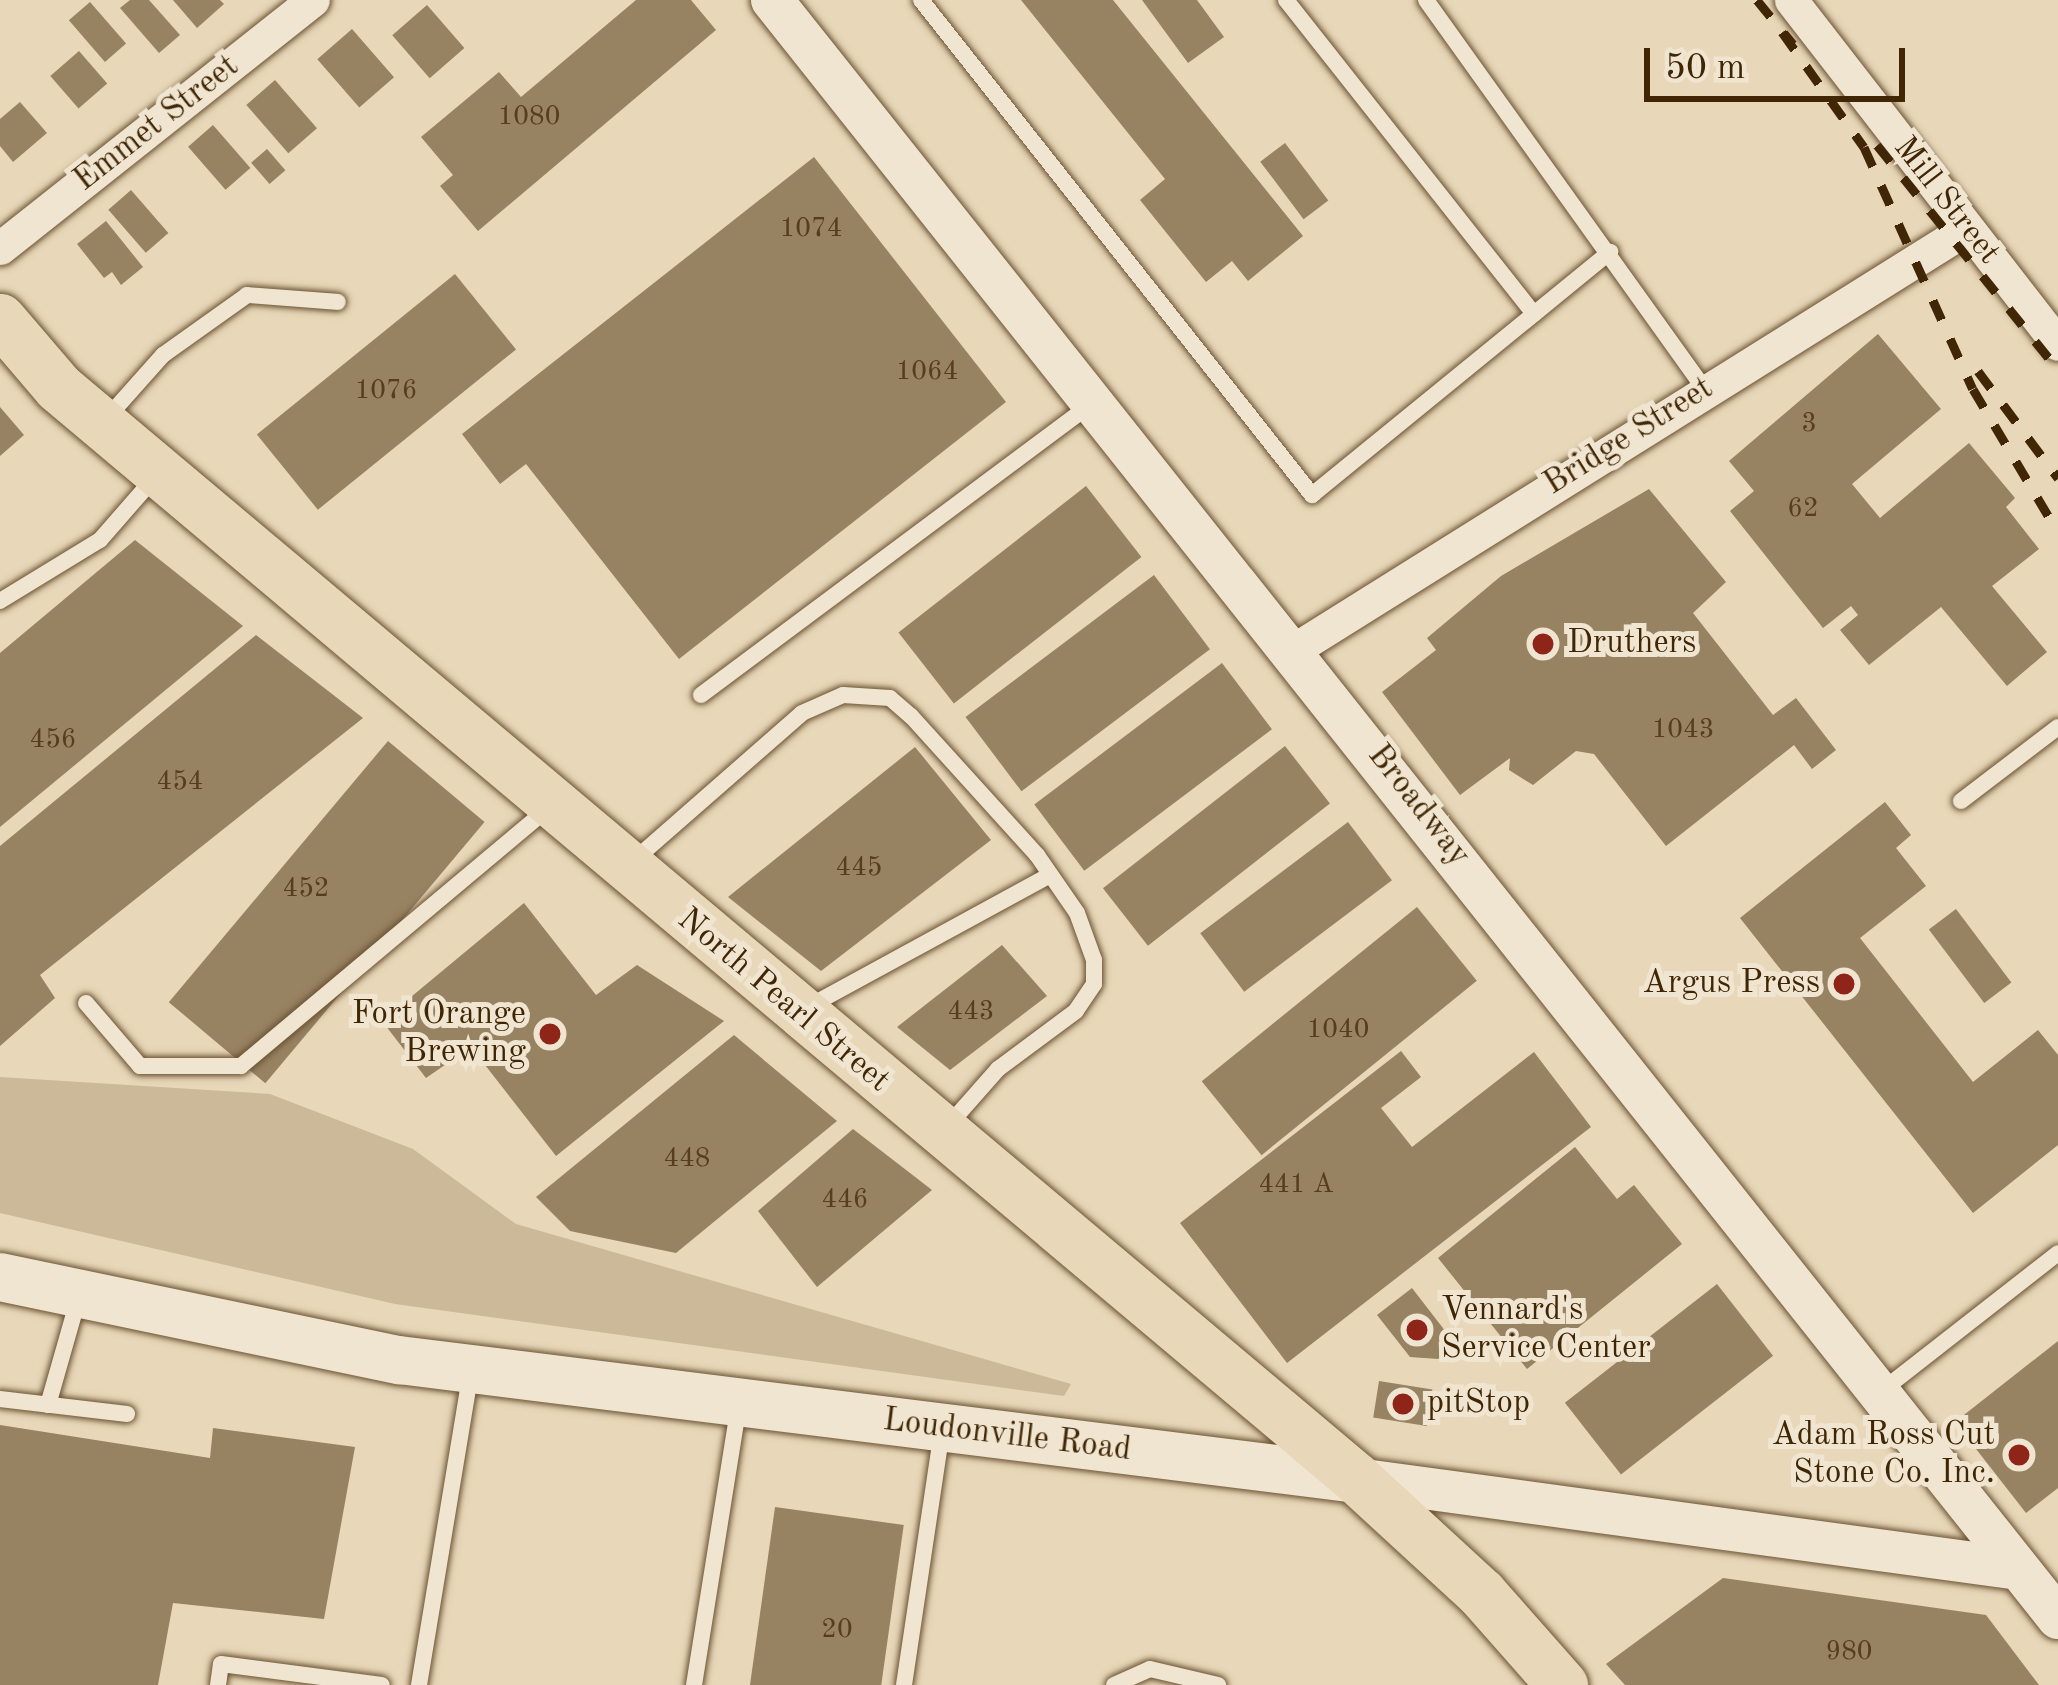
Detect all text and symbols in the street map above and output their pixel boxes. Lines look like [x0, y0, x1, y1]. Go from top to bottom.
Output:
scale bar [1650, 24, 1911, 98]
street label: Emmet Street [67, 47, 247, 201]
text: 50 m [1665, 51, 1745, 87]
house number: 1080 [498, 101, 560, 133]
street label: Mill Street [1884, 129, 2008, 273]
house number: 1074 [780, 213, 842, 245]
house number: 1064 [896, 356, 958, 388]
street label: Bridge Street [1537, 369, 1721, 505]
house number: 1076 [355, 375, 417, 407]
house number: 3 [1801, 408, 1817, 440]
house number: 62 [1787, 493, 1819, 525]
place label: Druthers [1567, 624, 1696, 664]
marker: Druthers [1530, 631, 1556, 657]
house number: 1043 [1652, 714, 1714, 746]
house number: 456 [30, 724, 76, 756]
street label: Broadway [1358, 737, 1478, 875]
house number: 454 [157, 766, 203, 798]
house number: 445 [836, 852, 882, 884]
house number: 452 [283, 873, 329, 905]
street label: North Pearl Street [669, 901, 897, 1101]
place label: Argus Press [1642, 964, 1820, 1004]
marker: Argus Press [1831, 971, 1857, 997]
place label: Fort Orange Brewing [352, 995, 526, 1073]
house number: 443 [948, 996, 994, 1028]
house number: 1040 [1307, 1014, 1369, 1046]
marker: Fort Orange Brewing [537, 1021, 563, 1047]
house number: 448 [664, 1143, 710, 1175]
house number: 441 A [1258, 1169, 1334, 1201]
house number: 446 [822, 1184, 868, 1216]
place label: Vennard's Service Center [1441, 1291, 1651, 1369]
marker: Vennard's Service Center [1404, 1317, 1430, 1343]
place label: pitStop [1427, 1384, 1530, 1424]
marker: pitStop [1390, 1391, 1416, 1417]
street label: Loudonville Road [881, 1401, 1133, 1471]
place label: Adam Ross Cut Stone Co. Inc. [1772, 1416, 1995, 1494]
marker: Adam Ross Cut Stone Co. Inc. [2006, 1442, 2032, 1468]
house number: 20 [821, 1614, 853, 1646]
house number: 980 [1826, 1636, 1872, 1668]

